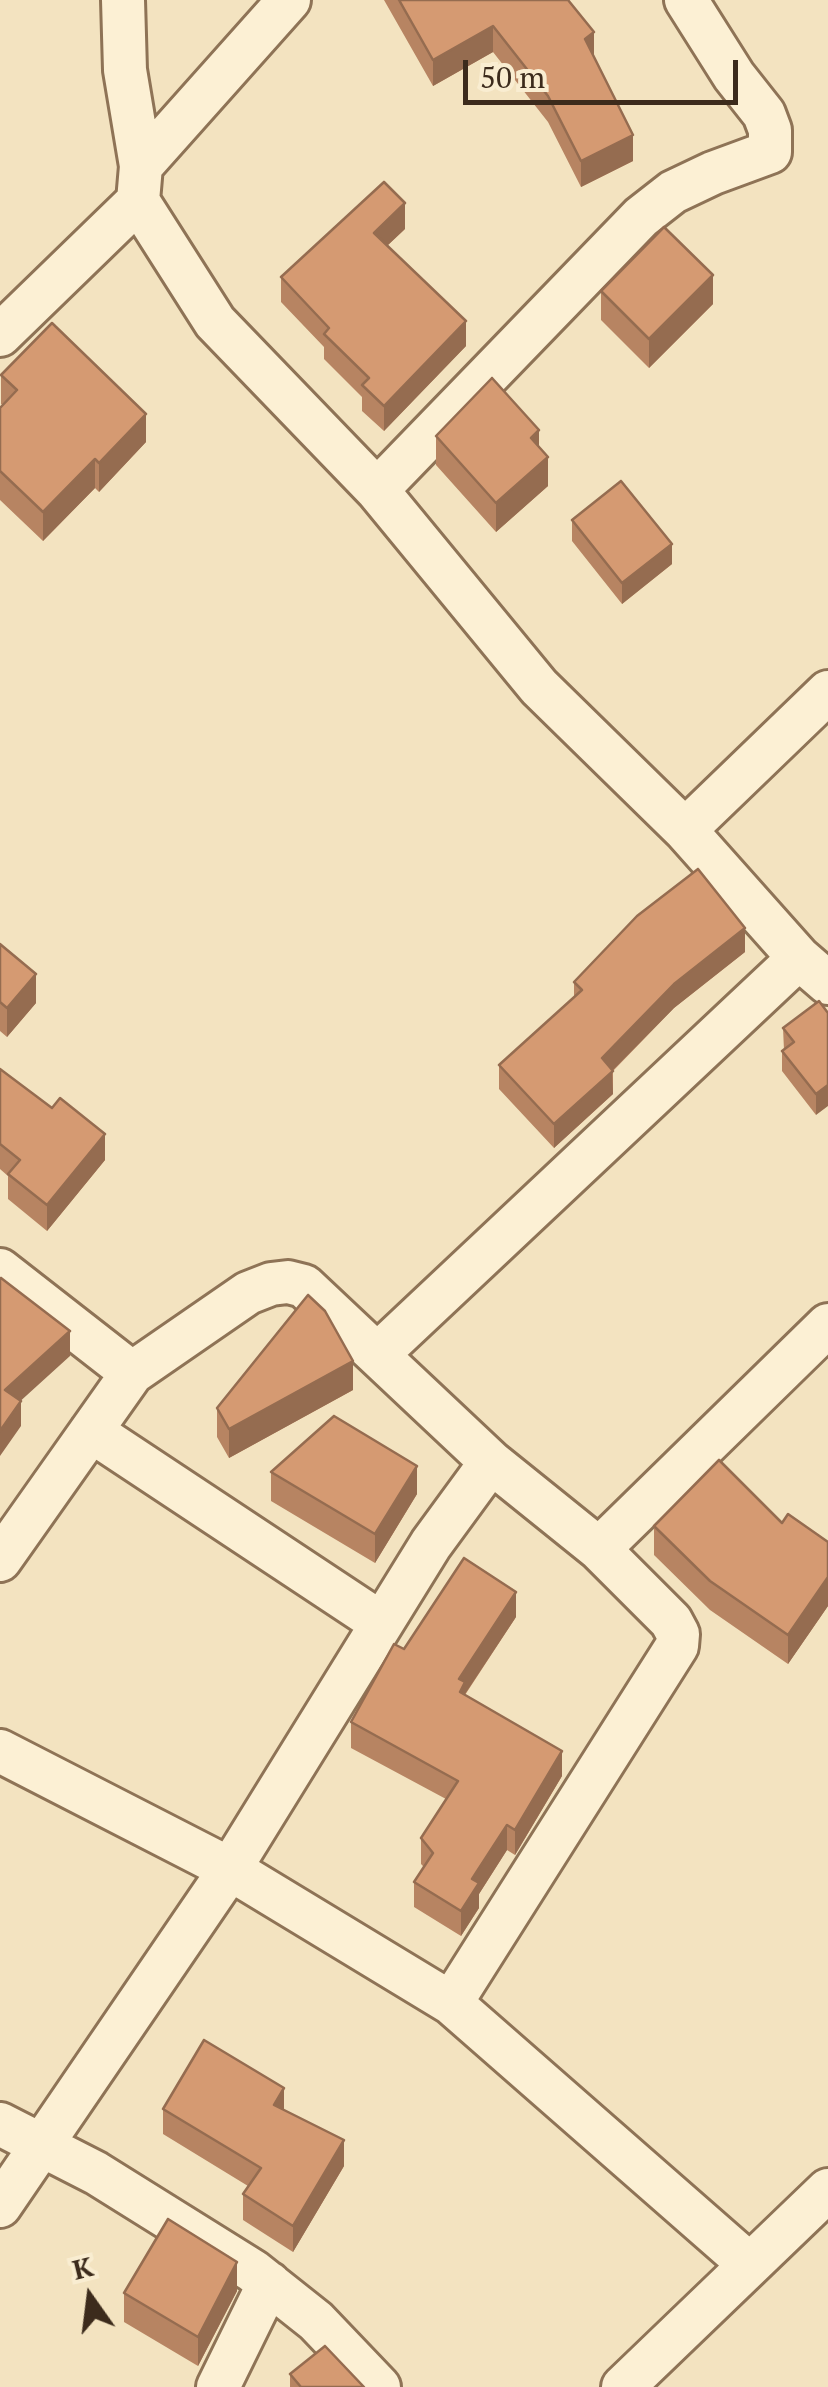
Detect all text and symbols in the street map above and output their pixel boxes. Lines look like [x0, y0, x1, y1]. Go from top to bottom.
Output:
scale bar [468, 40, 743, 102]
text: 50 m [480, 57, 545, 97]
north arrow [40, 2247, 140, 2347]
text: K [68, 2247, 97, 2288]

